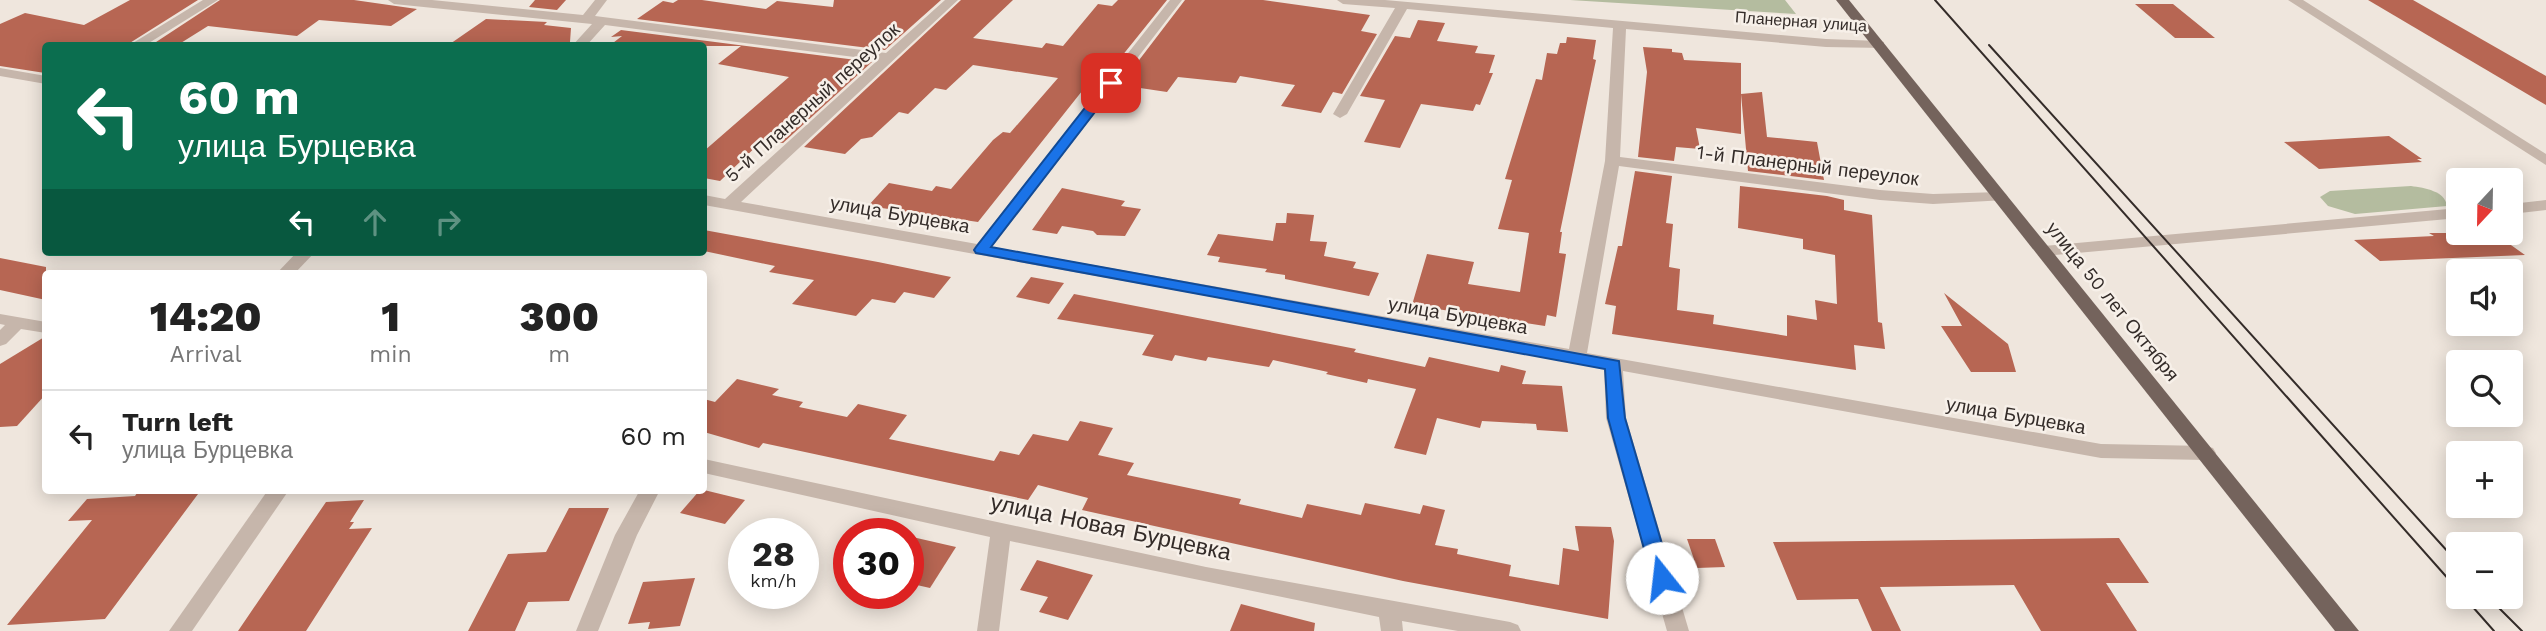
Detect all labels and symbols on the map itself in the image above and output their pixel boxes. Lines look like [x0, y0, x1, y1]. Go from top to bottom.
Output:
street label: Планерная улица [1734, 7, 1868, 36]
street label: 5-й Планерный переулок [720, 17, 905, 187]
pin [1081, 53, 1141, 113]
street label: 1-й Планерный переулок [1696, 140, 1921, 191]
north arrow [2446, 168, 2524, 245]
street label: улица Бурцевка [828, 191, 972, 238]
street label: улица 50 лет Октября [2041, 217, 2184, 386]
street label: улица Бурцевка [1386, 292, 1530, 339]
street label: улица Бурцевка [1944, 392, 2088, 439]
street label: улица Новая Бурцевка [988, 489, 1234, 566]
speed limit sign: 30 [833, 518, 924, 609]
position arrow [1625, 541, 1699, 615]

